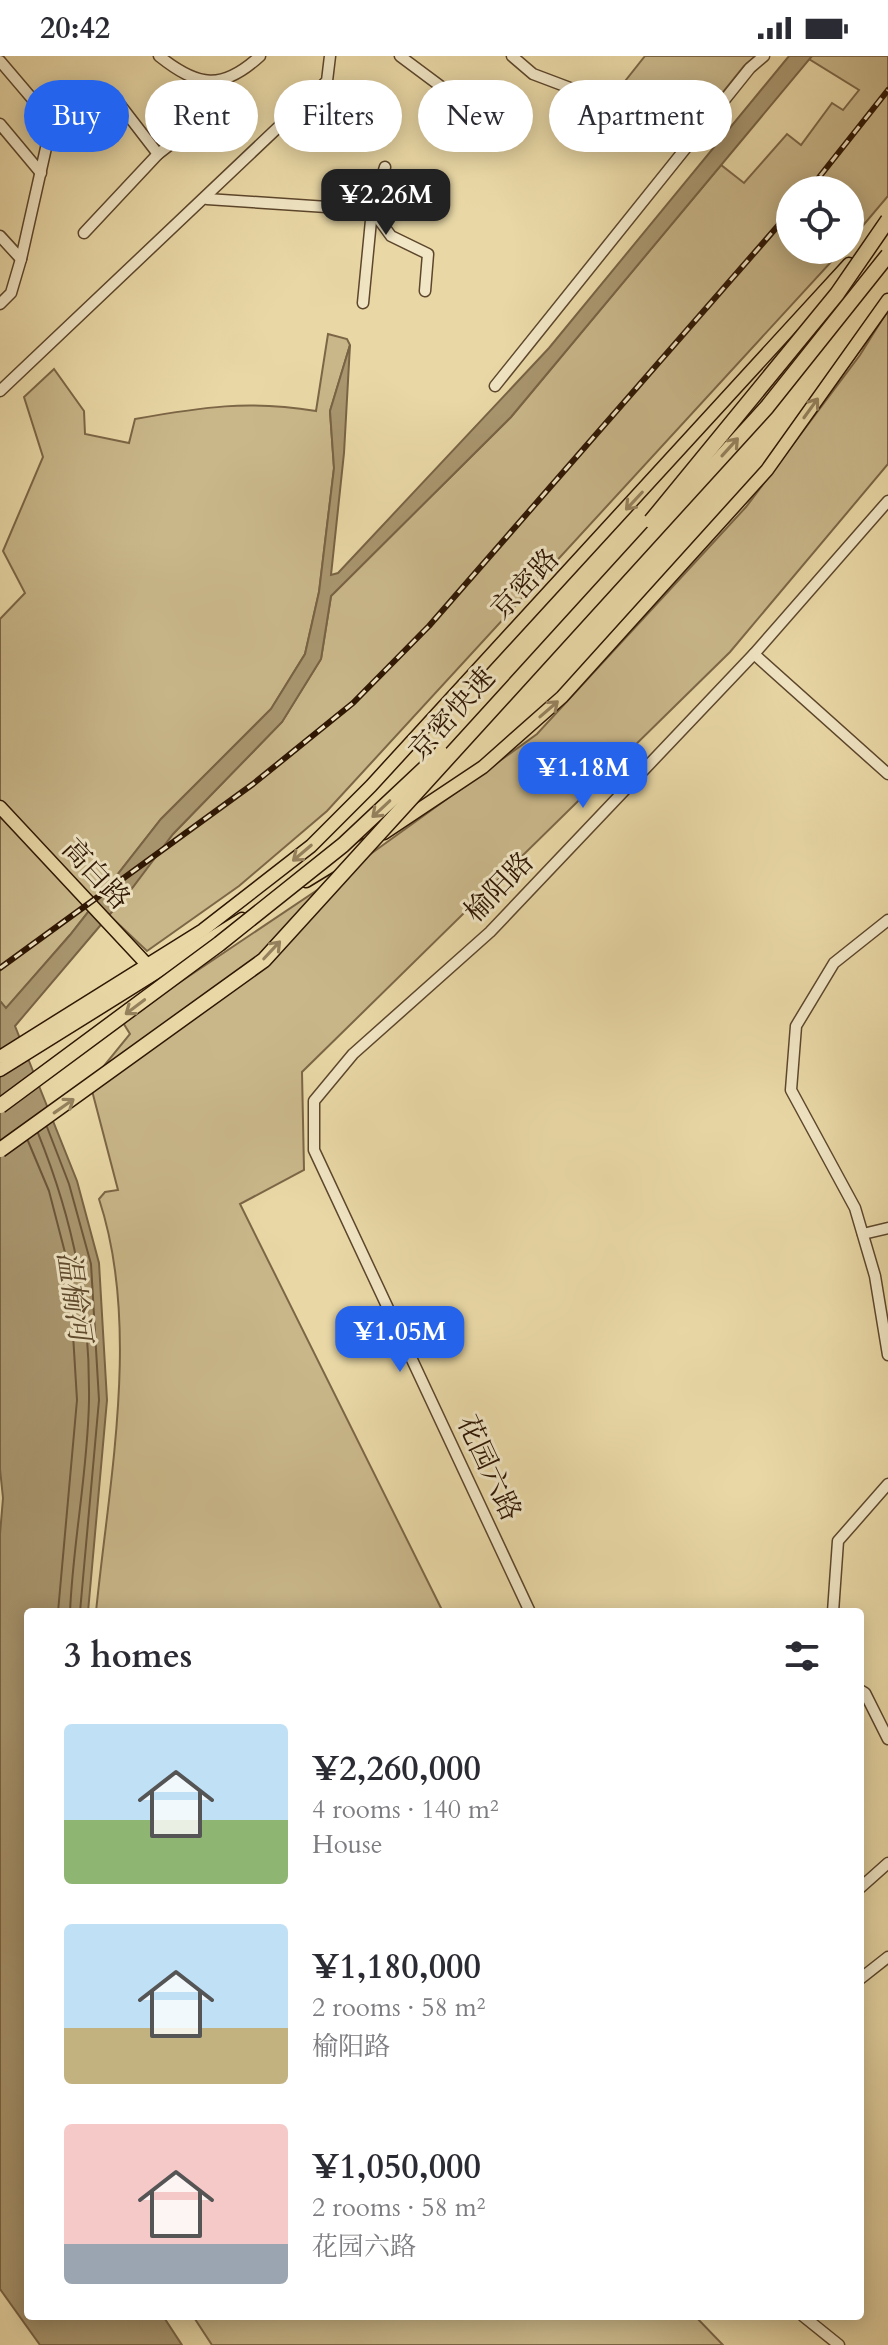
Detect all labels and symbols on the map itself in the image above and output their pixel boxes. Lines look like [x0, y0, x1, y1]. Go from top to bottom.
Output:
pin: ¥2.26M [321, 169, 451, 237]
one-way arrow [803, 397, 819, 419]
one-way arrow [720, 438, 738, 458]
one-way arrow [626, 490, 644, 510]
street label: 京密路 [482, 540, 568, 628]
street label: 京密快速 [400, 660, 504, 768]
one-way arrow [538, 700, 558, 718]
pin: ¥1.18M [518, 742, 648, 810]
one-way arrow [371, 799, 391, 818]
street label: 高白路 [53, 830, 139, 918]
one-way arrow [292, 844, 313, 862]
street label: 榆阳路 [456, 844, 542, 930]
one-way arrow [263, 940, 282, 960]
one-way arrow [125, 998, 146, 1015]
one-way arrow [53, 1098, 75, 1114]
water label: 温榆河 [47, 1249, 101, 1348]
pin: ¥1.05M [335, 1306, 465, 1374]
street label: 花园六路 [448, 1409, 530, 1527]

